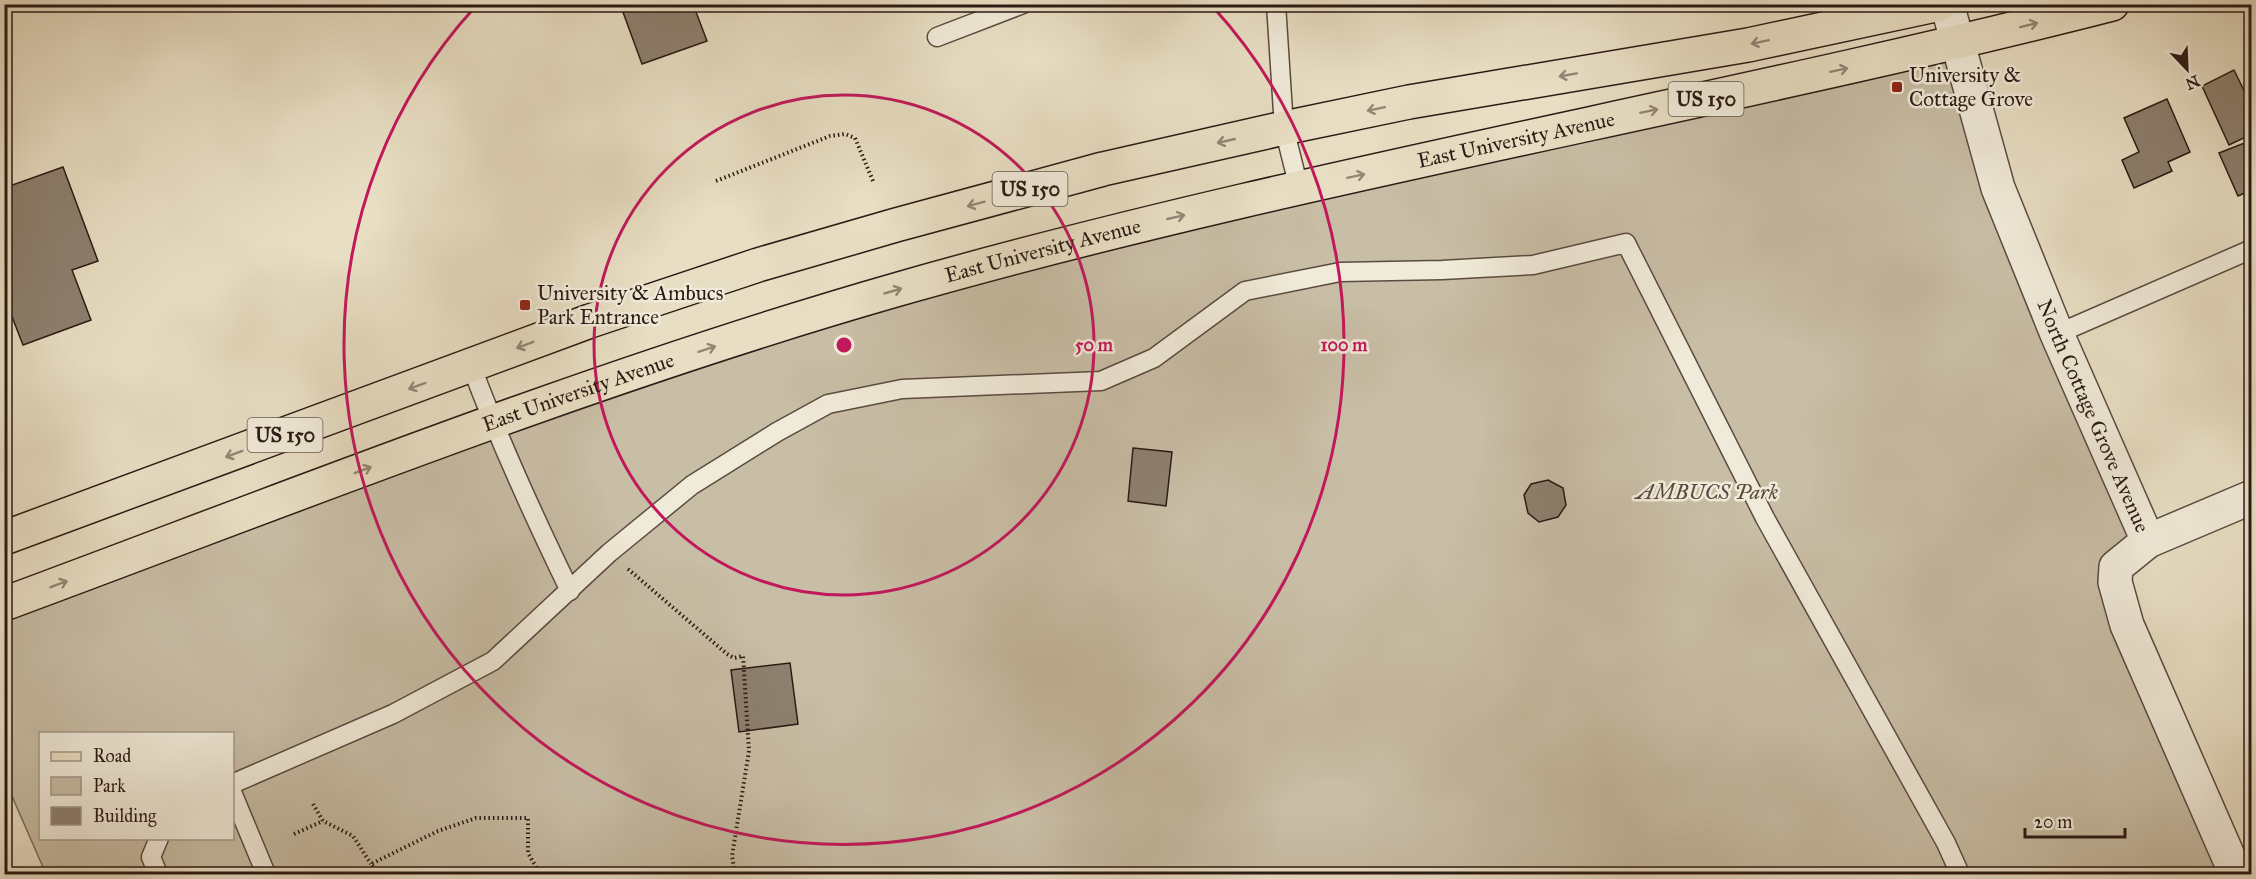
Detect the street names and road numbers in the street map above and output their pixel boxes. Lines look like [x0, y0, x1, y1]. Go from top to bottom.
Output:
road number: US 150 [1668, 82, 1744, 116]
street label: East University Avenue [1415, 106, 1617, 174]
road number: US 150 [992, 172, 1068, 206]
street label: East University Avenue [942, 213, 1144, 288]
street label: North Cottage Grove Avenue [2031, 296, 2156, 537]
street label: East University Avenue [479, 347, 678, 438]
road number: US 150 [248, 418, 322, 452]

